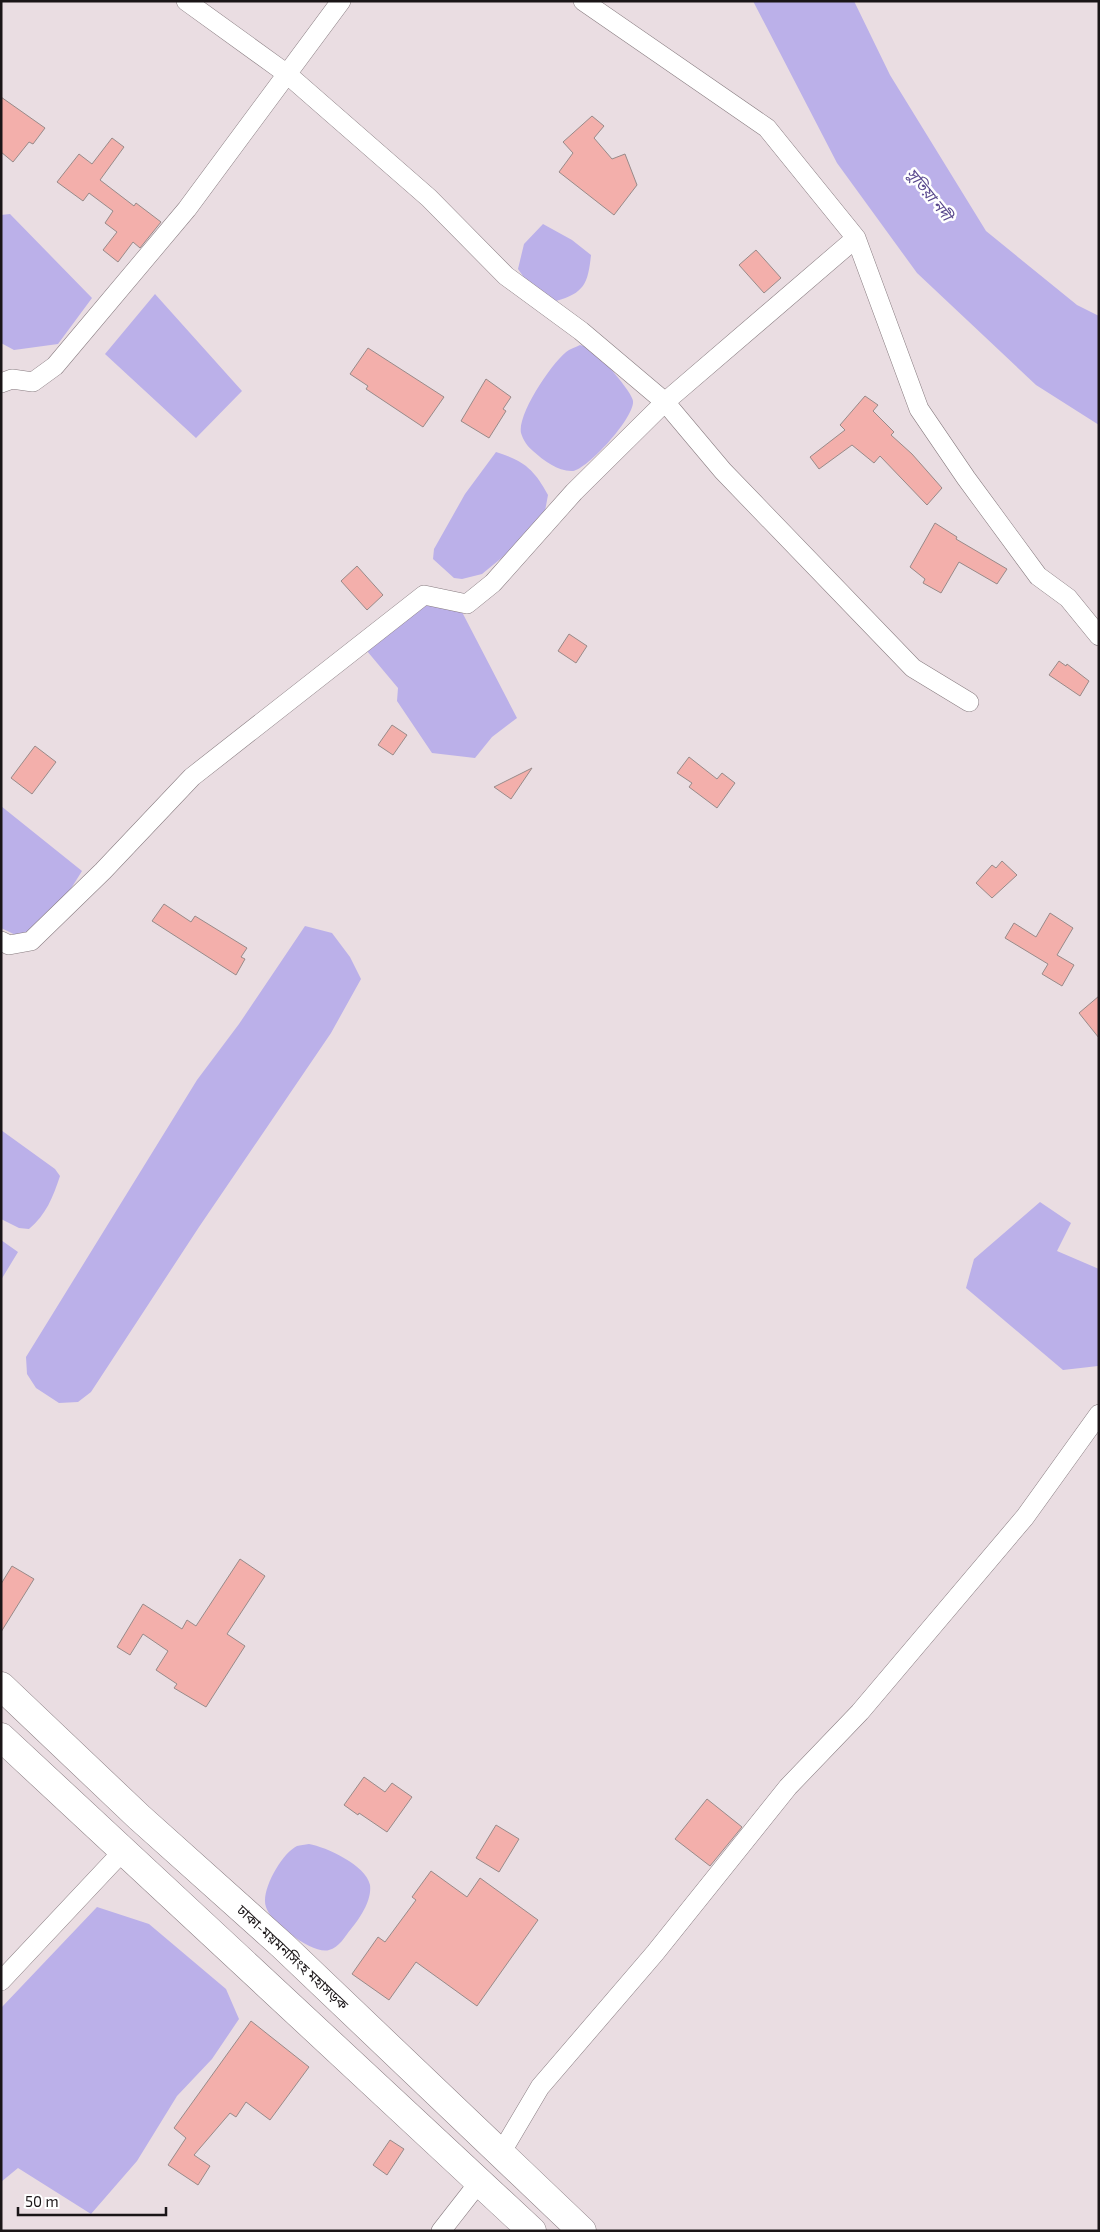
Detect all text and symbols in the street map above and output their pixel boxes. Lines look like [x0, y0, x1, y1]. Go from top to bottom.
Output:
water label: সুতিয়া নদী [903, 164, 958, 227]
street label: ঢাকা-ময়মনসিংহ মহাসড়ক [233, 1900, 353, 2013]
scale bar [18, 2184, 165, 2216]
text: 50 m [25, 2192, 59, 2210]

